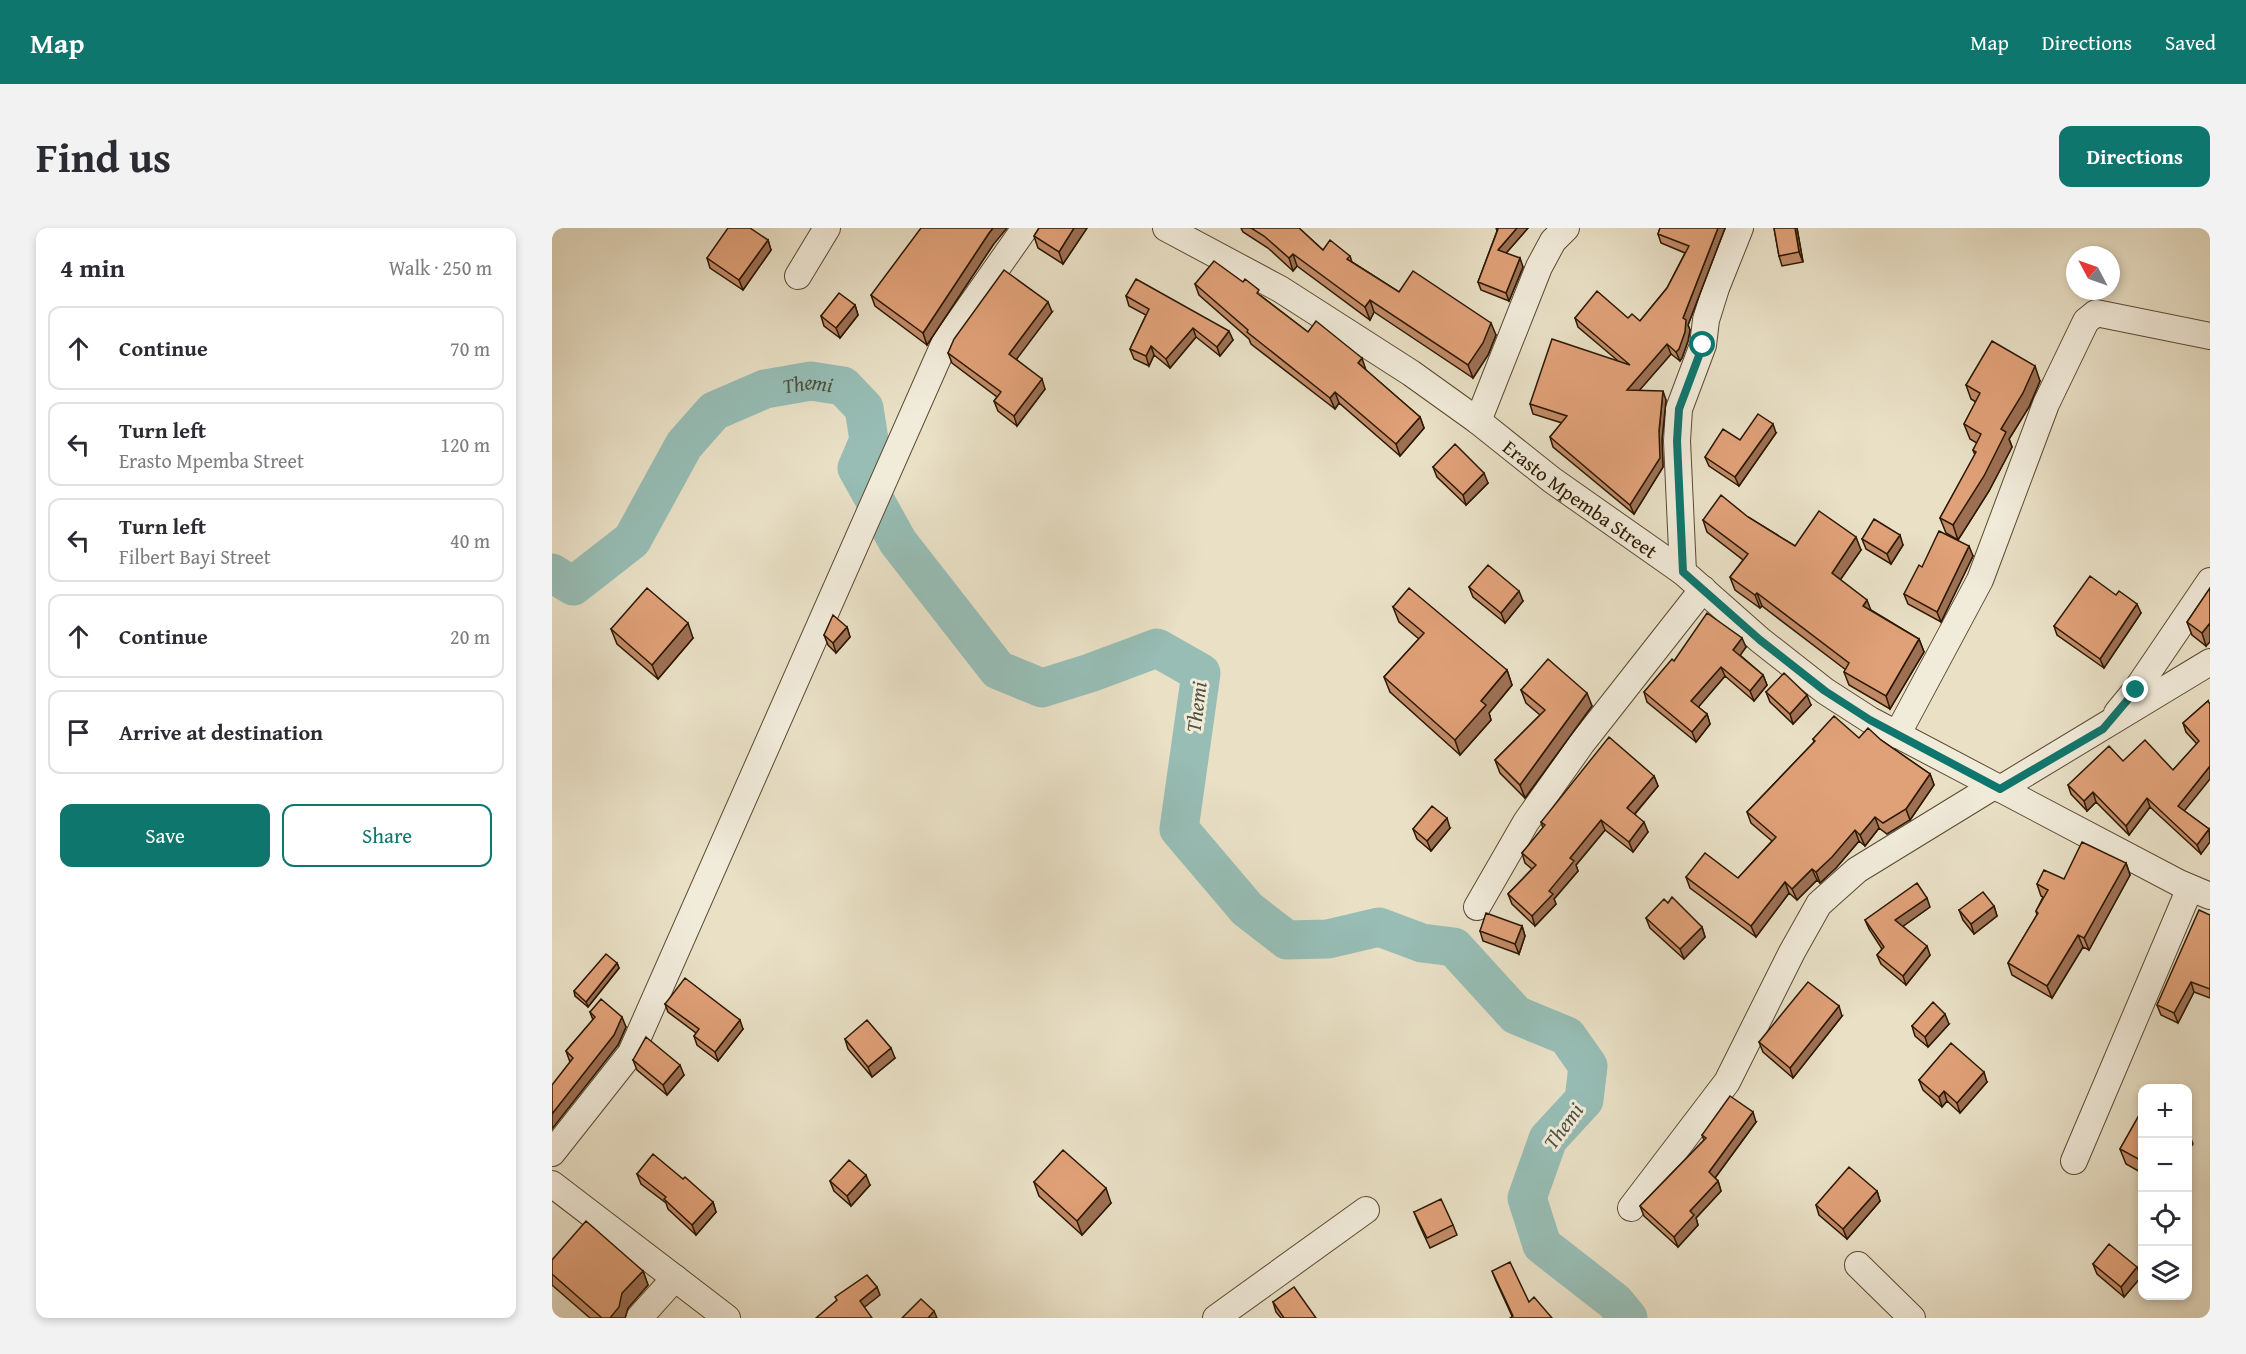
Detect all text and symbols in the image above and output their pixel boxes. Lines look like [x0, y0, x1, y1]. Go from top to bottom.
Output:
text: Map [30, 22, 84, 63]
text: Map [1970, 27, 2009, 58]
text: Directions [2042, 27, 2132, 58]
text: Saved [2165, 27, 2216, 58]
text: Find us [36, 126, 171, 187]
button: Directions [2059, 126, 2210, 187]
north arrow [2066, 246, 2120, 300]
text: 4 min [60, 248, 125, 287]
text: Walk · 250 m [389, 253, 492, 282]
route start [1689, 331, 1715, 357]
icon: ahead [62, 332, 95, 365]
text: Continue [119, 332, 208, 364]
text: 70 m [450, 334, 490, 363]
water label: Themi [780, 366, 836, 401]
text: Turn left [119, 414, 206, 446]
icon: left [62, 428, 95, 461]
text: 120 m [440, 430, 490, 459]
street label: Erasto Mpemba Street [1497, 432, 1664, 565]
text: Erasto Mpemba Street [119, 446, 304, 475]
text: Turn left [119, 510, 206, 542]
icon: left [62, 524, 95, 557]
text: 40 m [450, 526, 490, 555]
text: Filbert Bayi Street [119, 542, 271, 571]
icon: ahead [62, 620, 95, 653]
text: Continue [119, 620, 208, 652]
text: 20 m [450, 622, 490, 651]
route end [2122, 676, 2148, 702]
water label: Themi [1178, 679, 1215, 734]
icon: arrive [62, 716, 95, 749]
text: Arrive at destination [119, 716, 323, 748]
button: Save [60, 804, 270, 867]
button: Share [282, 804, 492, 867]
map controls [2138, 1084, 2192, 1300]
button: + [2138, 1084, 2192, 1138]
water label: Themi [1535, 1096, 1591, 1156]
button: − [2138, 1138, 2192, 1192]
button: locate [2138, 1192, 2192, 1246]
button: layers [2138, 1246, 2192, 1300]

